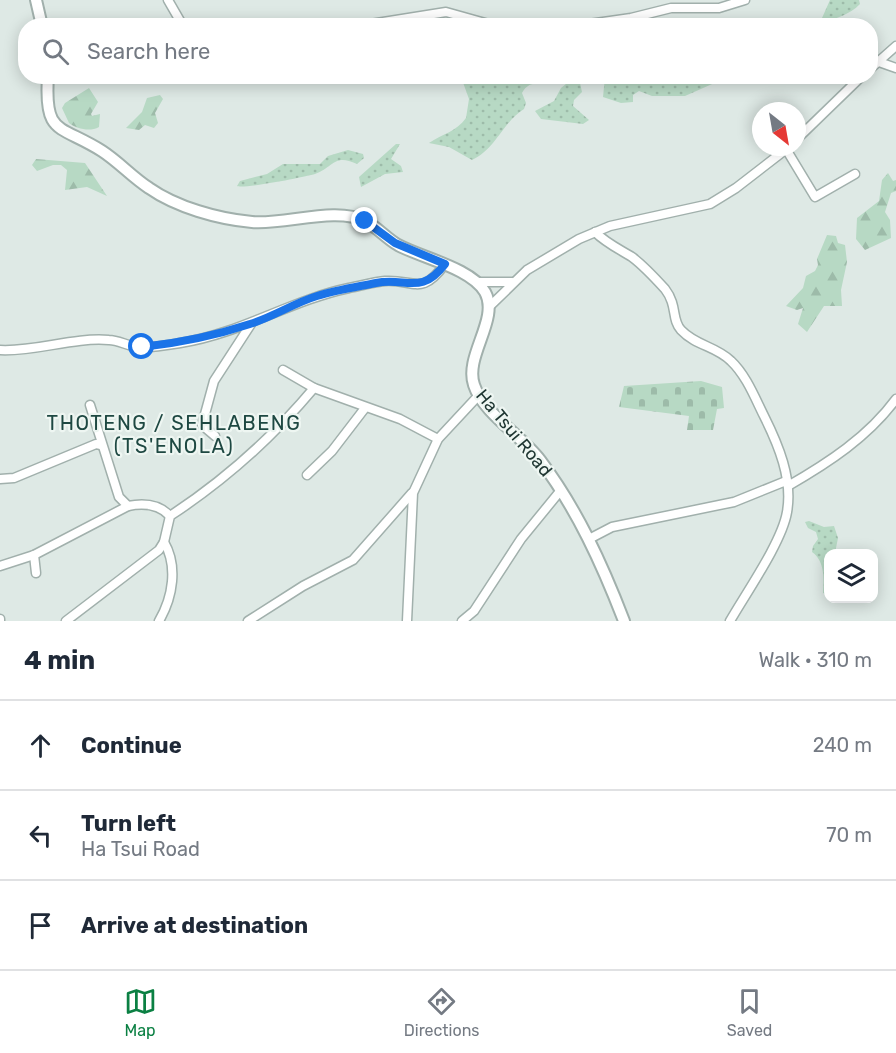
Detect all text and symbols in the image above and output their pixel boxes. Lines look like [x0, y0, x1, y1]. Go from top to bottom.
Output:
search box [18, 18, 878, 84]
icon: search [39, 35, 72, 68]
text: Search here [87, 38, 210, 65]
north arrow [752, 102, 806, 156]
route end [351, 207, 377, 233]
route start [128, 333, 154, 359]
street label: Ha Tsui Road [471, 385, 557, 481]
district label: THOTENG / SEHLABENG (TS'ENOLA) [47, 411, 301, 458]
map controls [824, 549, 878, 603]
button: layers [824, 549, 878, 603]
text: 4 min [24, 645, 95, 676]
text: Walk · 310 m [758, 648, 872, 672]
icon: ahead [24, 729, 57, 762]
text: Continue [81, 732, 182, 759]
text: 240 m [813, 733, 872, 757]
text: Turn left [81, 810, 176, 837]
icon: left [24, 819, 57, 852]
text: 70 m [826, 823, 872, 847]
text: Ha Tsui Road [81, 837, 200, 861]
icon: arrive [24, 909, 57, 942]
text: Arrive at destination [81, 912, 308, 939]
tab: Map [124, 985, 157, 1040]
tab: Directions [404, 985, 480, 1040]
tab: Saved [727, 985, 772, 1040]

